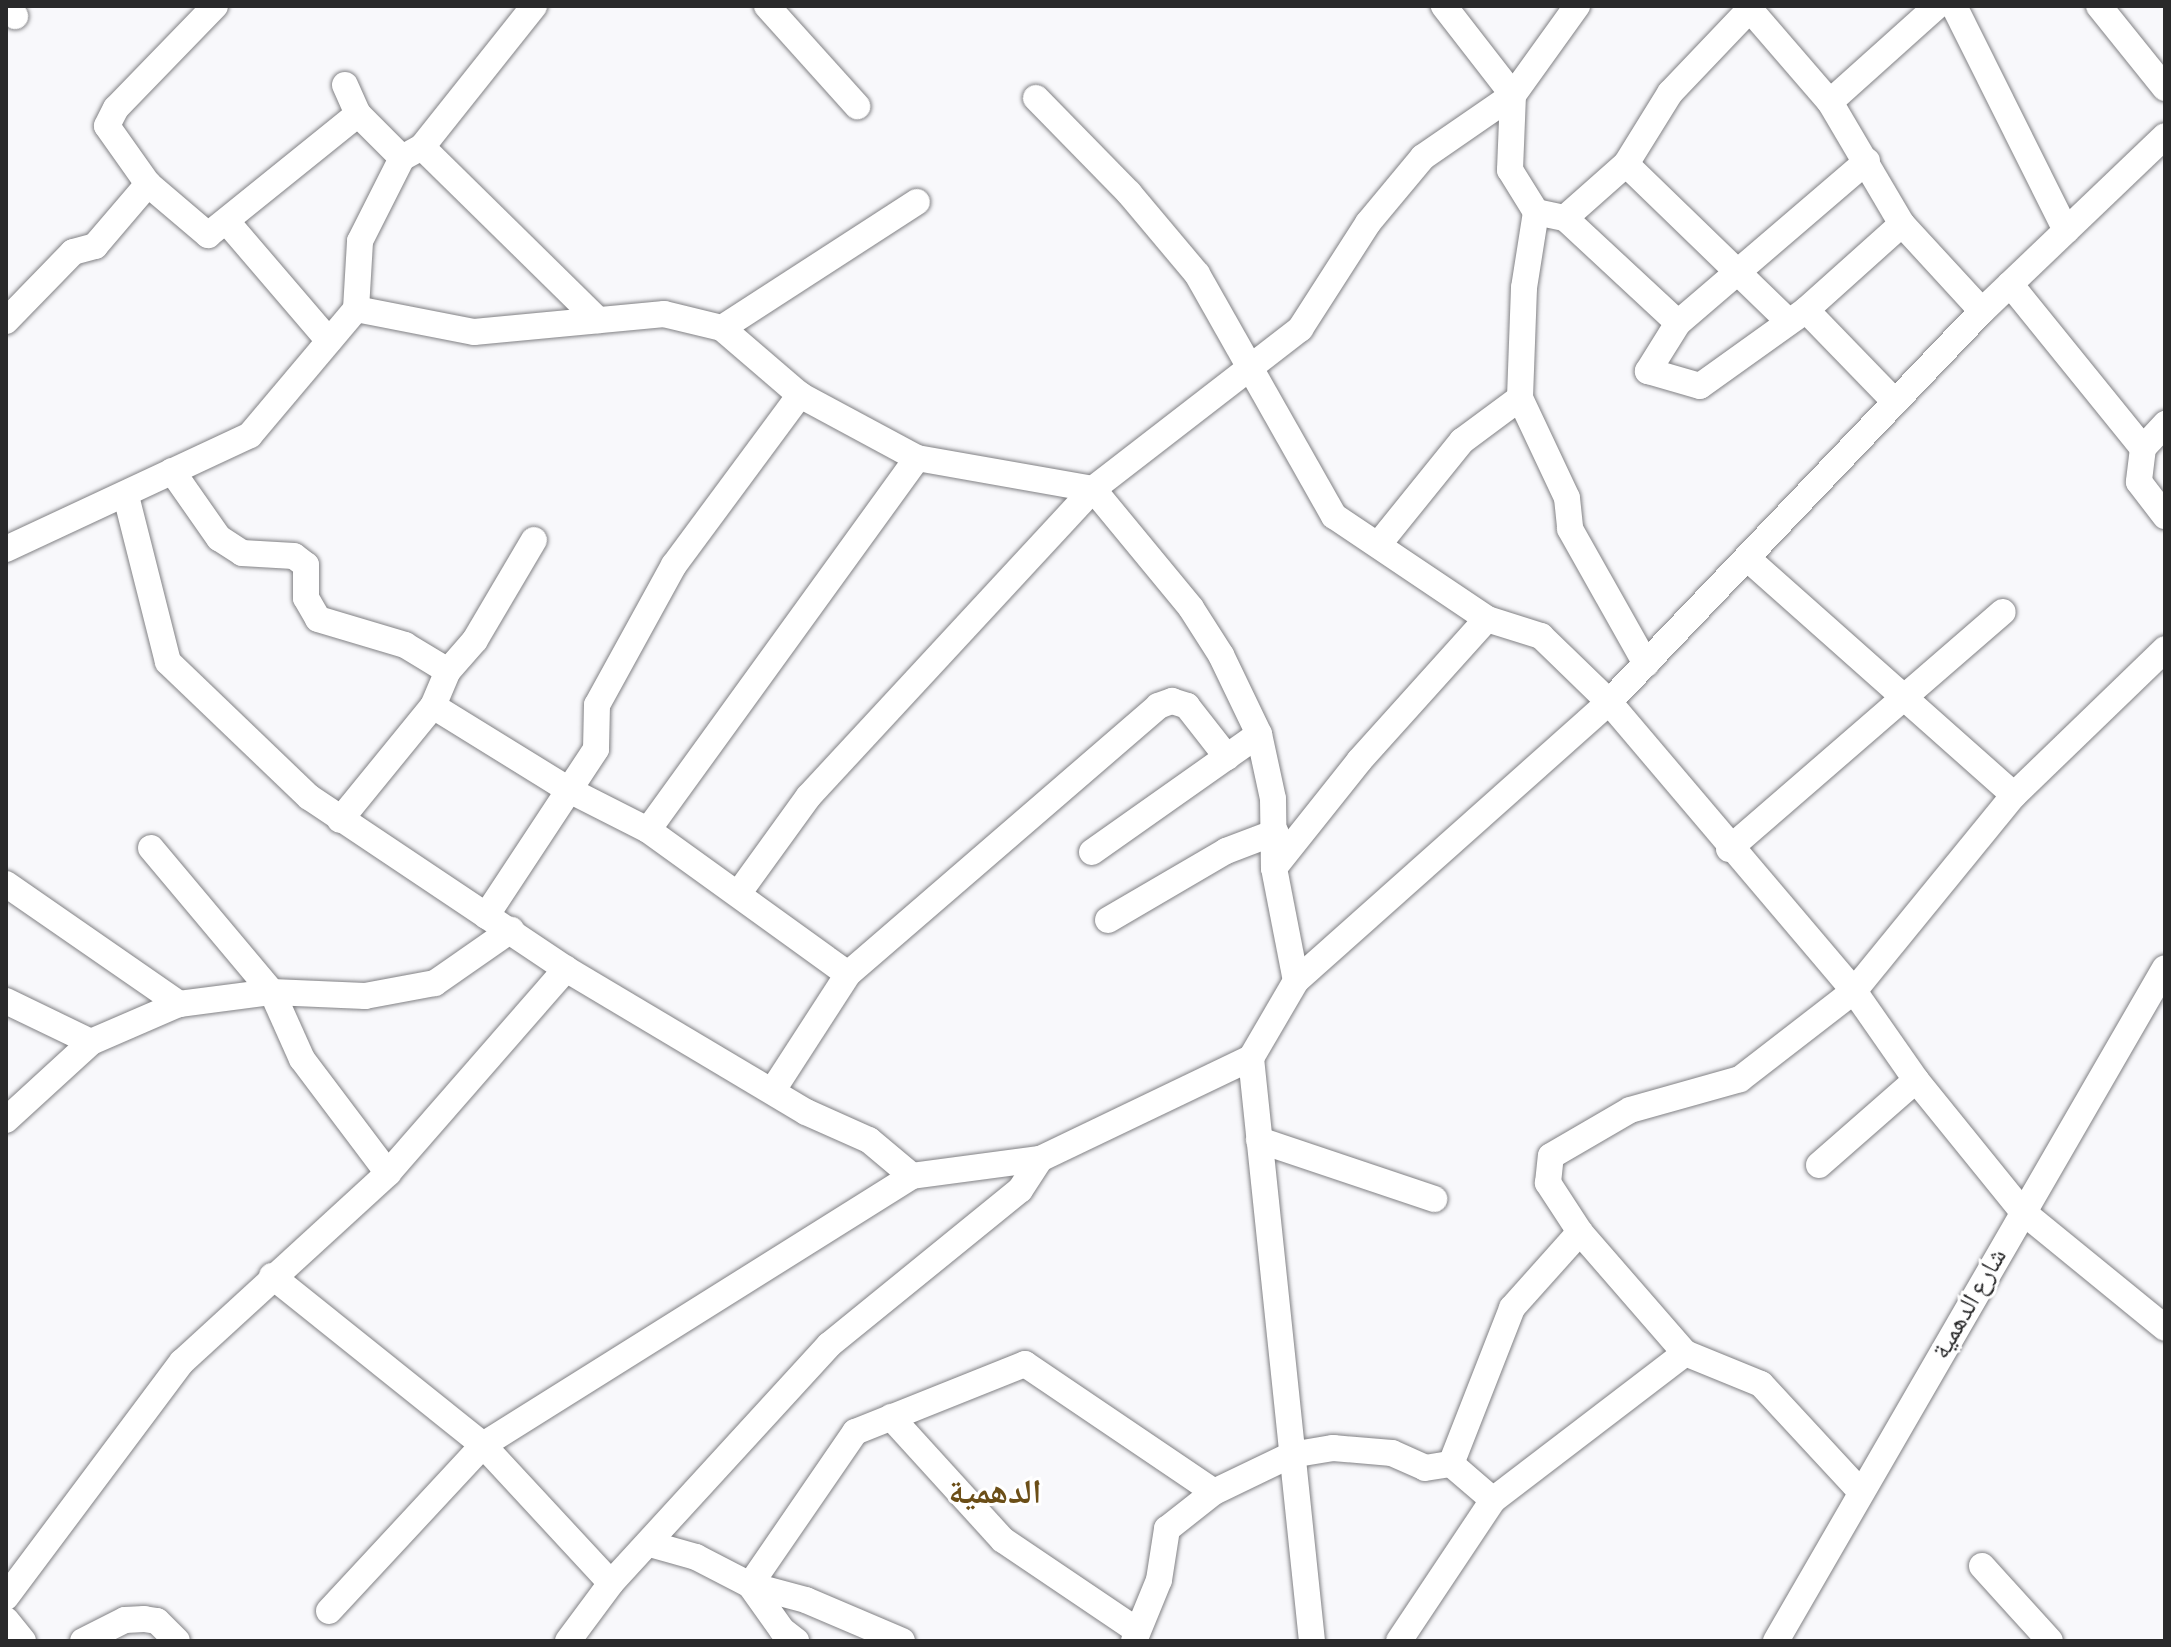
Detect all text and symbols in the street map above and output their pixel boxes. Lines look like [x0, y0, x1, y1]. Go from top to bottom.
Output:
street label: شارع الدهمية [1926, 1243, 2014, 1365]
district label: الدهمية [948, 1473, 1042, 1513]

